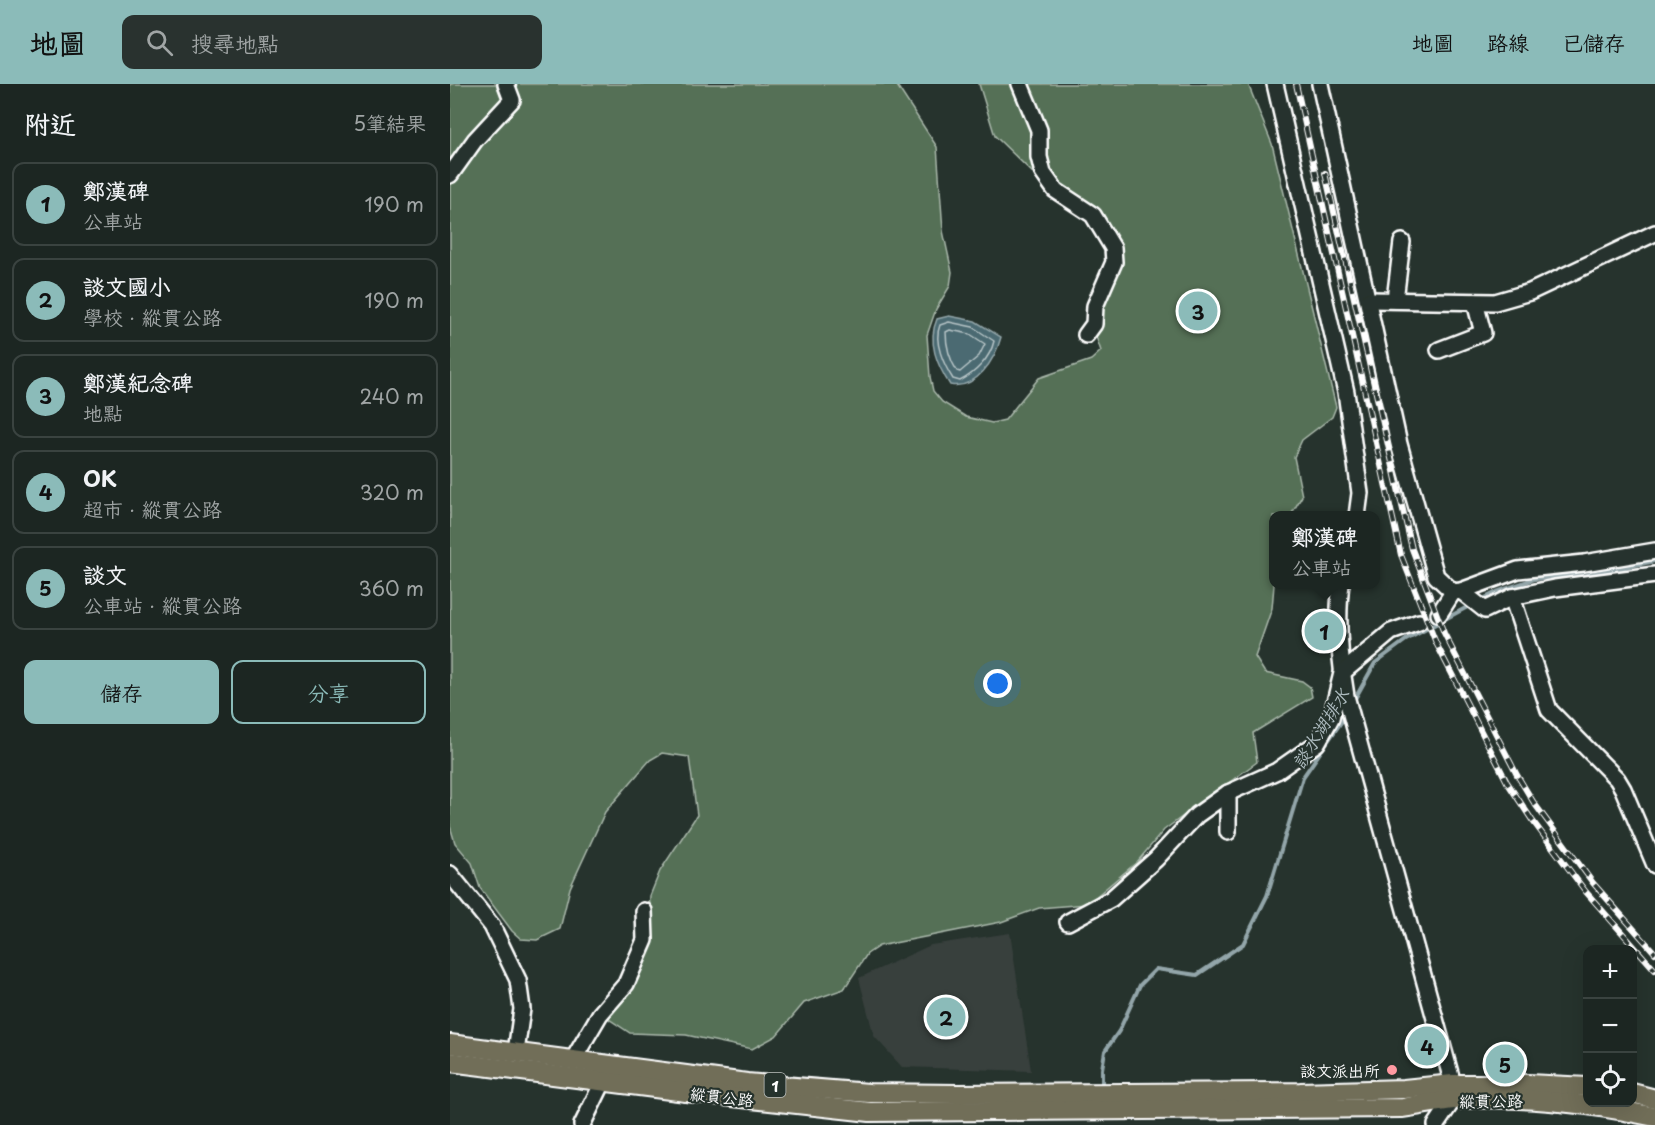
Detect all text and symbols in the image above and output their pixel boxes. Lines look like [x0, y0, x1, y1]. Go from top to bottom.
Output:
search box [122, 15, 542, 69]
text: 地圖 [30, 21, 86, 64]
icon: search [143, 26, 176, 59]
text: 搜尋地點 [191, 26, 279, 59]
text: 地圖 [1412, 26, 1454, 58]
text: 路線 [1487, 26, 1529, 58]
text: 已儲存 [1562, 26, 1625, 58]
text: 附近 [24, 104, 76, 143]
text: 5筆結果 [353, 108, 426, 138]
text: 鄭漢碑 [83, 173, 149, 206]
text: 1 [41, 189, 50, 219]
text: 190 m [365, 189, 424, 219]
text: 公車站 [83, 206, 143, 236]
text: 談文國小 [83, 269, 171, 302]
text: 2 [38, 285, 53, 315]
text: 190 m [365, 285, 424, 315]
pin: 3 [1178, 288, 1218, 334]
text: 學校 · 縱貫公路 [83, 302, 222, 332]
text: 鄭漢紀念碑 [83, 365, 193, 398]
text: 3 [39, 381, 52, 411]
text: 240 m [359, 381, 424, 411]
text: 地點 [83, 398, 123, 428]
text: OK [83, 461, 117, 494]
text: 4 [39, 477, 52, 507]
text: 320 m [360, 477, 424, 507]
text: 超市 · 縱貫公路 [83, 494, 222, 524]
popup [1269, 511, 1380, 589]
text: 鄭漢碑 [1291, 519, 1358, 552]
text: 公車站 [1291, 552, 1351, 582]
text: 談文 [83, 557, 127, 590]
text: 5 [39, 573, 52, 603]
text: 360 m [358, 573, 424, 603]
text: 公車站 · 縱貫公路 [83, 590, 242, 620]
pin: 1 [1304, 608, 1344, 654]
button: 儲存 [24, 660, 219, 724]
button: 分享 [231, 660, 426, 724]
your location [983, 669, 1012, 698]
water label: 談水湖排水 [1285, 682, 1356, 773]
map controls [1583, 945, 1637, 1107]
button: + [1583, 945, 1637, 999]
pin: 2 [926, 994, 966, 1040]
button: − [1583, 999, 1637, 1053]
pin: 4 [1408, 1024, 1446, 1068]
pin: 5 [1486, 1042, 1524, 1086]
button: locate [1583, 1053, 1637, 1107]
place label: 談文派出所 [1300, 1058, 1380, 1082]
marker: 談文派出所 [1385, 1063, 1399, 1077]
road number: 1 [764, 1073, 786, 1097]
street label: 縱貫公路 [689, 1081, 755, 1111]
street label: 縱貫公路 [1459, 1087, 1523, 1113]

